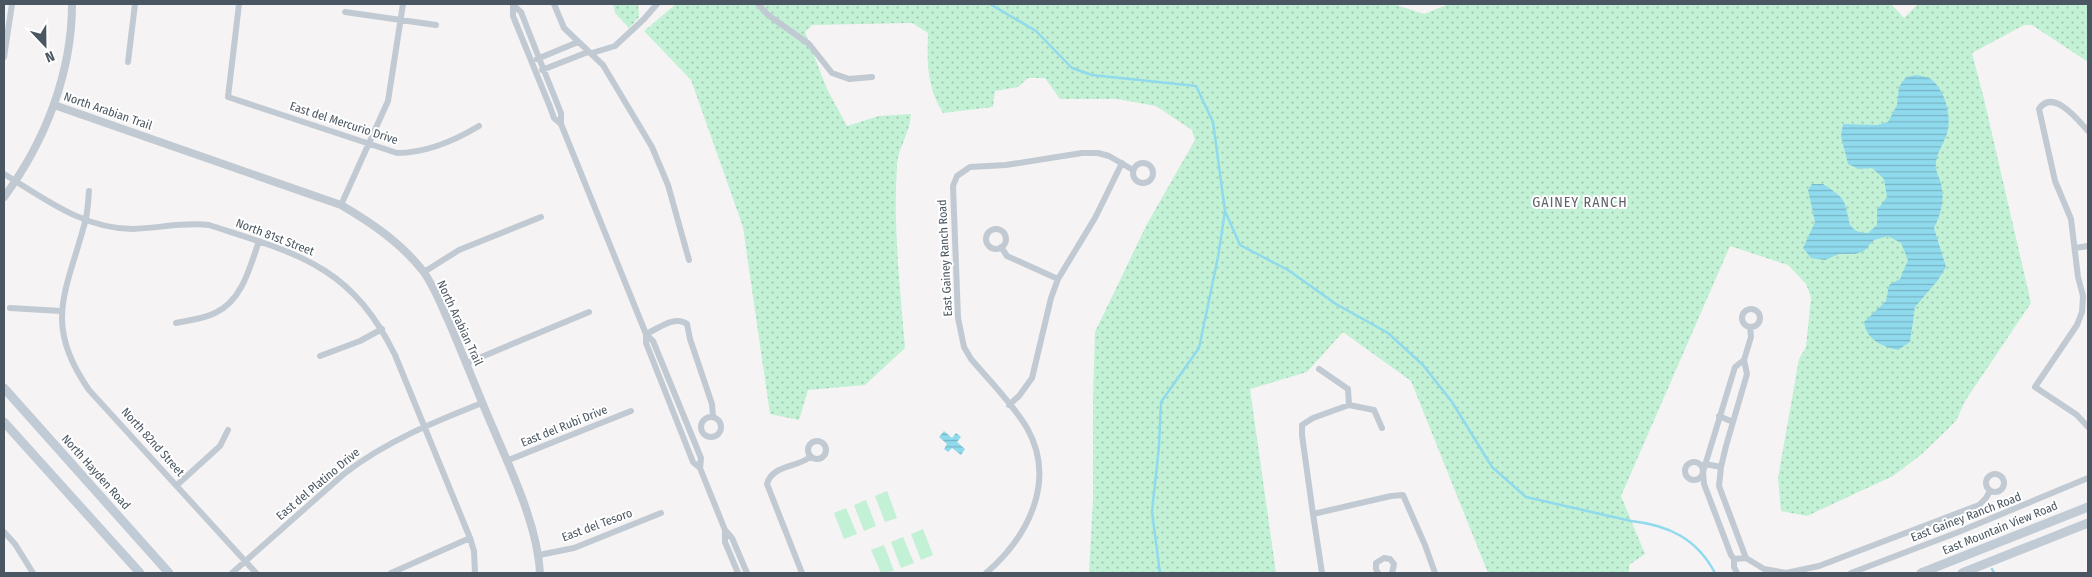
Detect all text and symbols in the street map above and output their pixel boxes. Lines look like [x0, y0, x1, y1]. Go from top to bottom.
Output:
north arrow [20, 20, 70, 70]
text: N [43, 47, 57, 66]
street label: North Arabian Trail [62, 89, 154, 133]
street label: East del Mercurio Drive [288, 99, 400, 147]
district label: GAINEY RANCH [1532, 194, 1628, 211]
street label: East Gainey Ranch Road [935, 199, 955, 317]
street label: North 81st Street [234, 216, 316, 258]
street label: North Arabian Trail [434, 278, 486, 368]
street label: East del Rubi Drive [519, 402, 609, 450]
street label: North 82nd Street [119, 405, 187, 479]
street label: North Hayden Road [59, 432, 133, 512]
street label: East del Platino Drive [273, 445, 363, 523]
street label: East Gainey Ranch Road [1909, 489, 2023, 545]
street label: East Mountain View Road [1940, 498, 2060, 558]
street label: East del Tesoro [560, 506, 634, 544]

